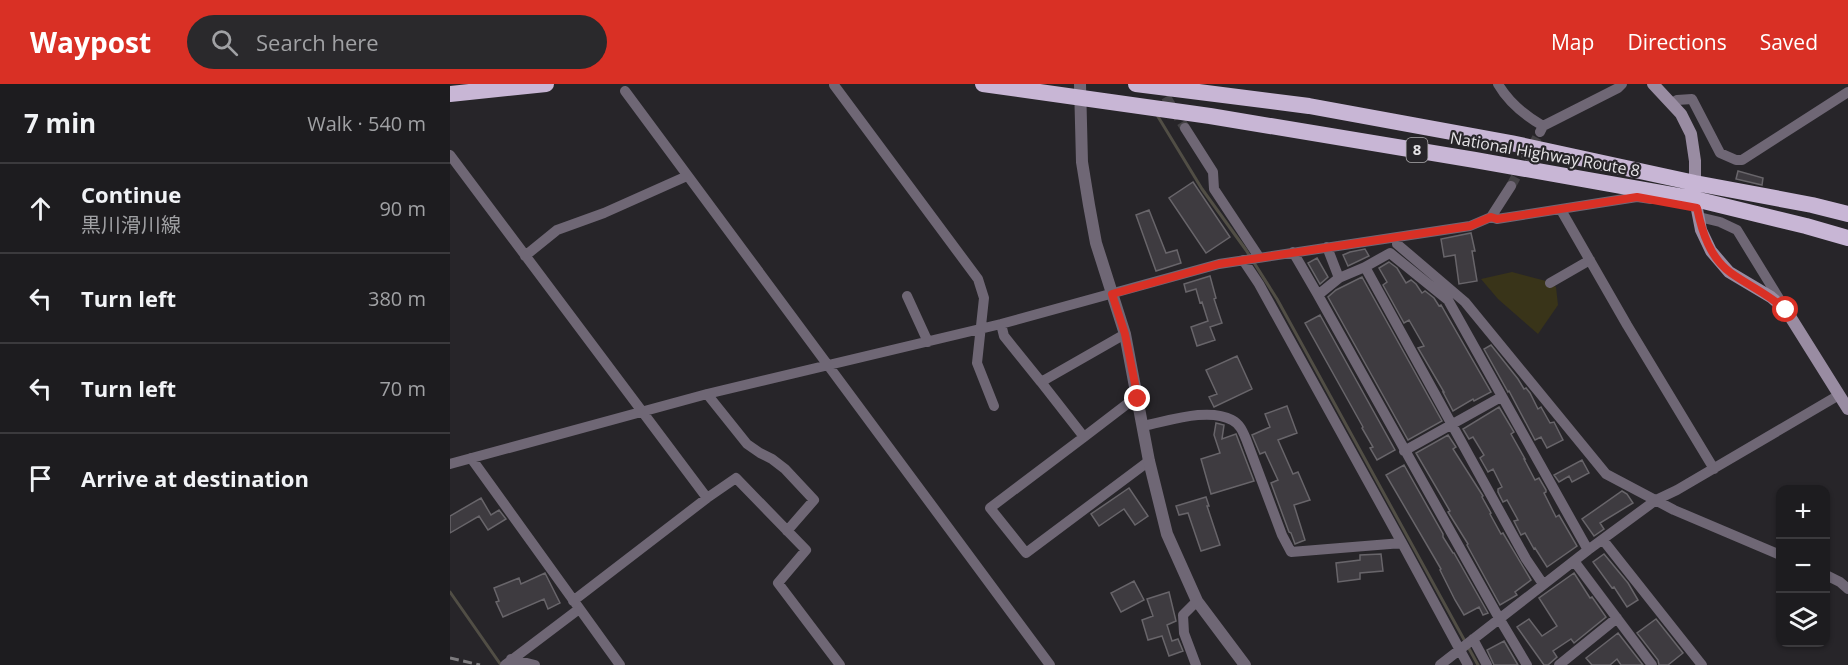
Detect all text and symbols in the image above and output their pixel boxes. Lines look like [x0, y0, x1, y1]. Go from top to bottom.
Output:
search box [187, 15, 607, 69]
text: Waypost [30, 23, 151, 61]
icon: search [208, 26, 241, 59]
text: Search here [256, 27, 379, 57]
text: Map [1551, 28, 1594, 56]
text: Directions [1627, 28, 1727, 56]
text: Saved [1760, 28, 1818, 56]
text: 7 min [24, 105, 96, 141]
text: Walk · 540 m [307, 110, 426, 137]
street label: National Highway Route 8 [1448, 126, 1642, 182]
road number: 8 [1406, 138, 1428, 162]
text: Continue [81, 179, 181, 209]
icon: ahead [24, 192, 57, 225]
text: 90 m [379, 195, 426, 222]
text: 黒川滑川線 [81, 211, 181, 238]
icon: left [24, 282, 57, 315]
text: Turn left [81, 283, 176, 313]
text: 380 m [368, 285, 426, 312]
route start [1772, 296, 1798, 322]
icon: left [24, 372, 57, 405]
text: Turn left [81, 373, 176, 403]
text: 70 m [379, 375, 426, 402]
route end [1124, 385, 1150, 411]
icon: arrive [24, 462, 57, 495]
text: Arrive at destination [81, 463, 309, 493]
map controls [1776, 485, 1830, 647]
button: + [1776, 485, 1830, 539]
button: − [1776, 539, 1830, 593]
button: layers [1776, 593, 1830, 647]

